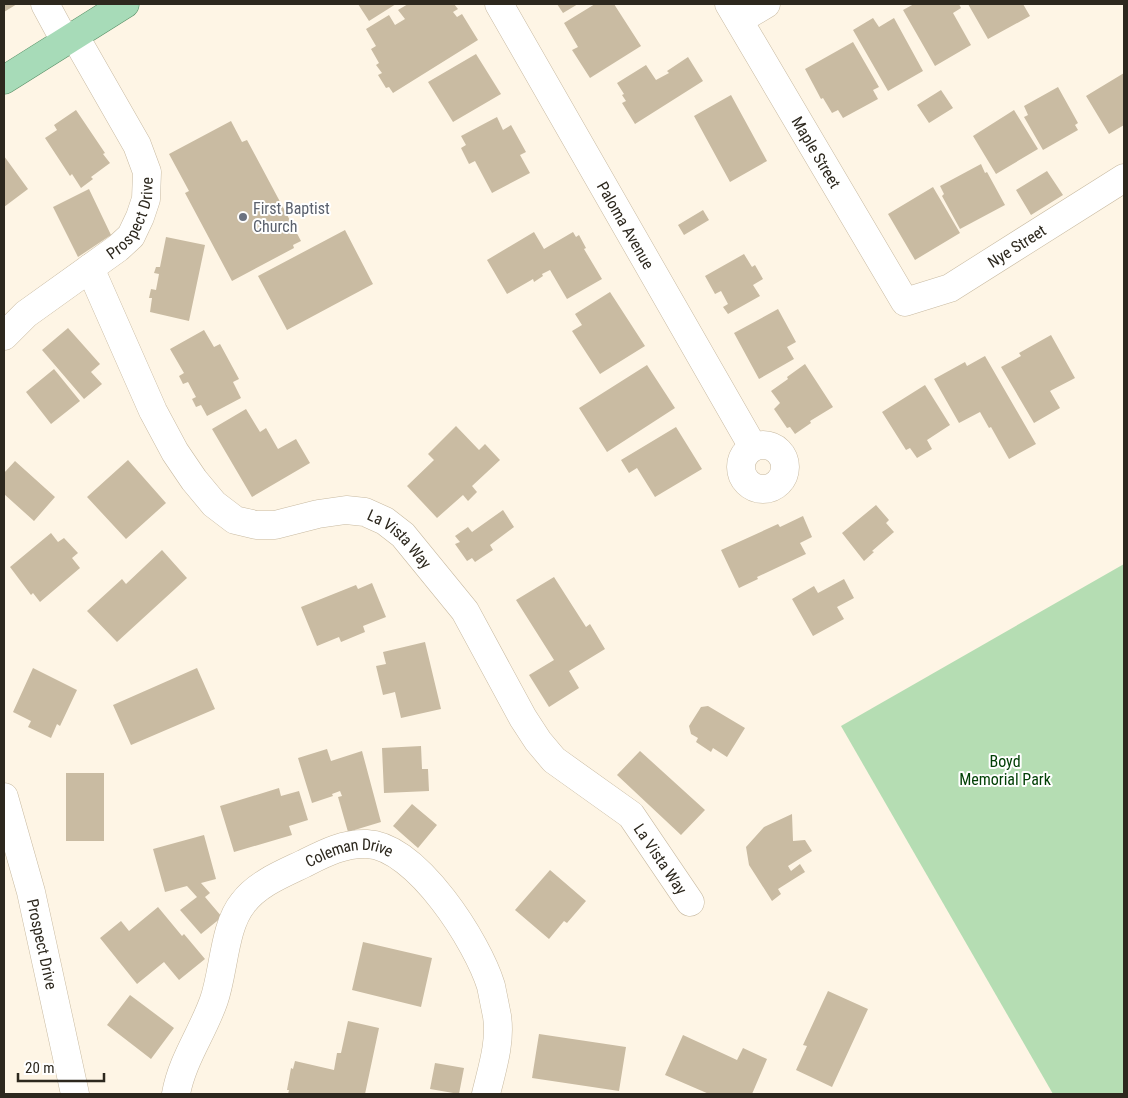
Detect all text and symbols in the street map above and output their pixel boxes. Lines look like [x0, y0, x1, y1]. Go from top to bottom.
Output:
street label: Maple Street [788, 113, 845, 192]
street label: Prospect Drive [103, 177, 157, 263]
street label: Paloma Avenue [593, 178, 658, 273]
place label: First Baptist Church [253, 199, 330, 236]
marker: First Baptist Church [237, 211, 249, 223]
street label: Nye Street [984, 221, 1050, 272]
street label: La Vista Way [364, 505, 436, 573]
park label: Boyd Memorial Park [959, 752, 1052, 789]
street label: La Vista Way [630, 820, 691, 898]
street label: Coleman Drive [302, 835, 396, 871]
street label: Prospect Drive [23, 897, 61, 991]
scale bar [18, 1050, 104, 1082]
text: 20 m [25, 1059, 55, 1077]

